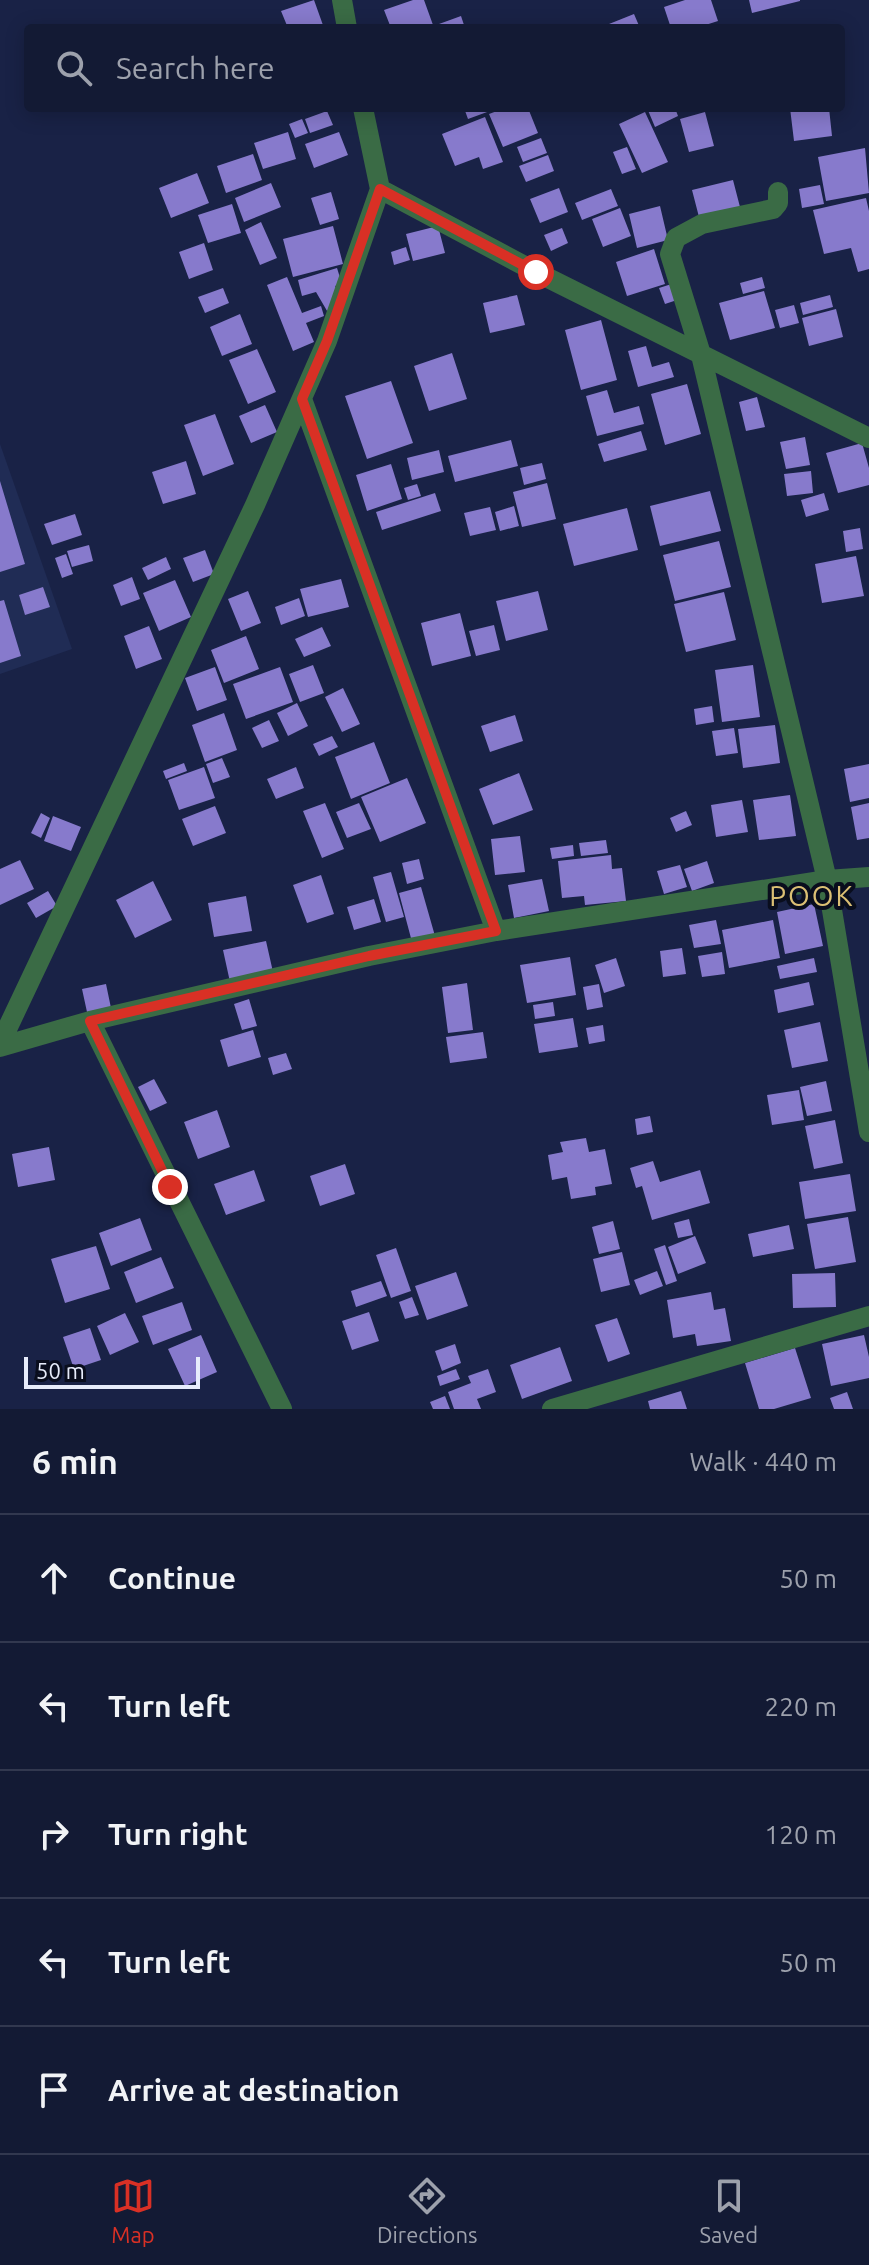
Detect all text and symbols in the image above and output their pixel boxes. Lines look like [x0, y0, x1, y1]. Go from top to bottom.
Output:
search box [24, 24, 845, 112]
icon: search [52, 46, 96, 90]
text: Search here [116, 51, 275, 85]
route start [518, 254, 554, 290]
district label: POOK [769, 880, 855, 911]
route end [152, 1169, 188, 1205]
scale bar [24, 1353, 200, 1389]
text: 50 m [36, 1358, 85, 1383]
text: 6 min [32, 1442, 118, 1480]
text: Walk · 440 m [689, 1447, 837, 1476]
icon: ahead [32, 1556, 76, 1600]
text: Continue [108, 1561, 236, 1595]
text: 50 m [779, 1564, 837, 1593]
icon: left [32, 1684, 76, 1728]
text: Turn left [108, 1689, 230, 1723]
text: 220 m [765, 1692, 837, 1721]
icon: right [32, 1812, 76, 1856]
text: Turn right [108, 1817, 248, 1851]
text: 120 m [765, 1820, 837, 1849]
icon: left [32, 1940, 76, 1984]
text: Turn left [108, 1945, 230, 1979]
text: 50 m [779, 1948, 837, 1977]
icon: arrive [32, 2068, 76, 2112]
text: Arrive at destination [108, 2073, 400, 2107]
tab: Map [111, 2174, 155, 2247]
tab: Directions [377, 2174, 478, 2247]
tab: Saved [699, 2174, 758, 2247]

